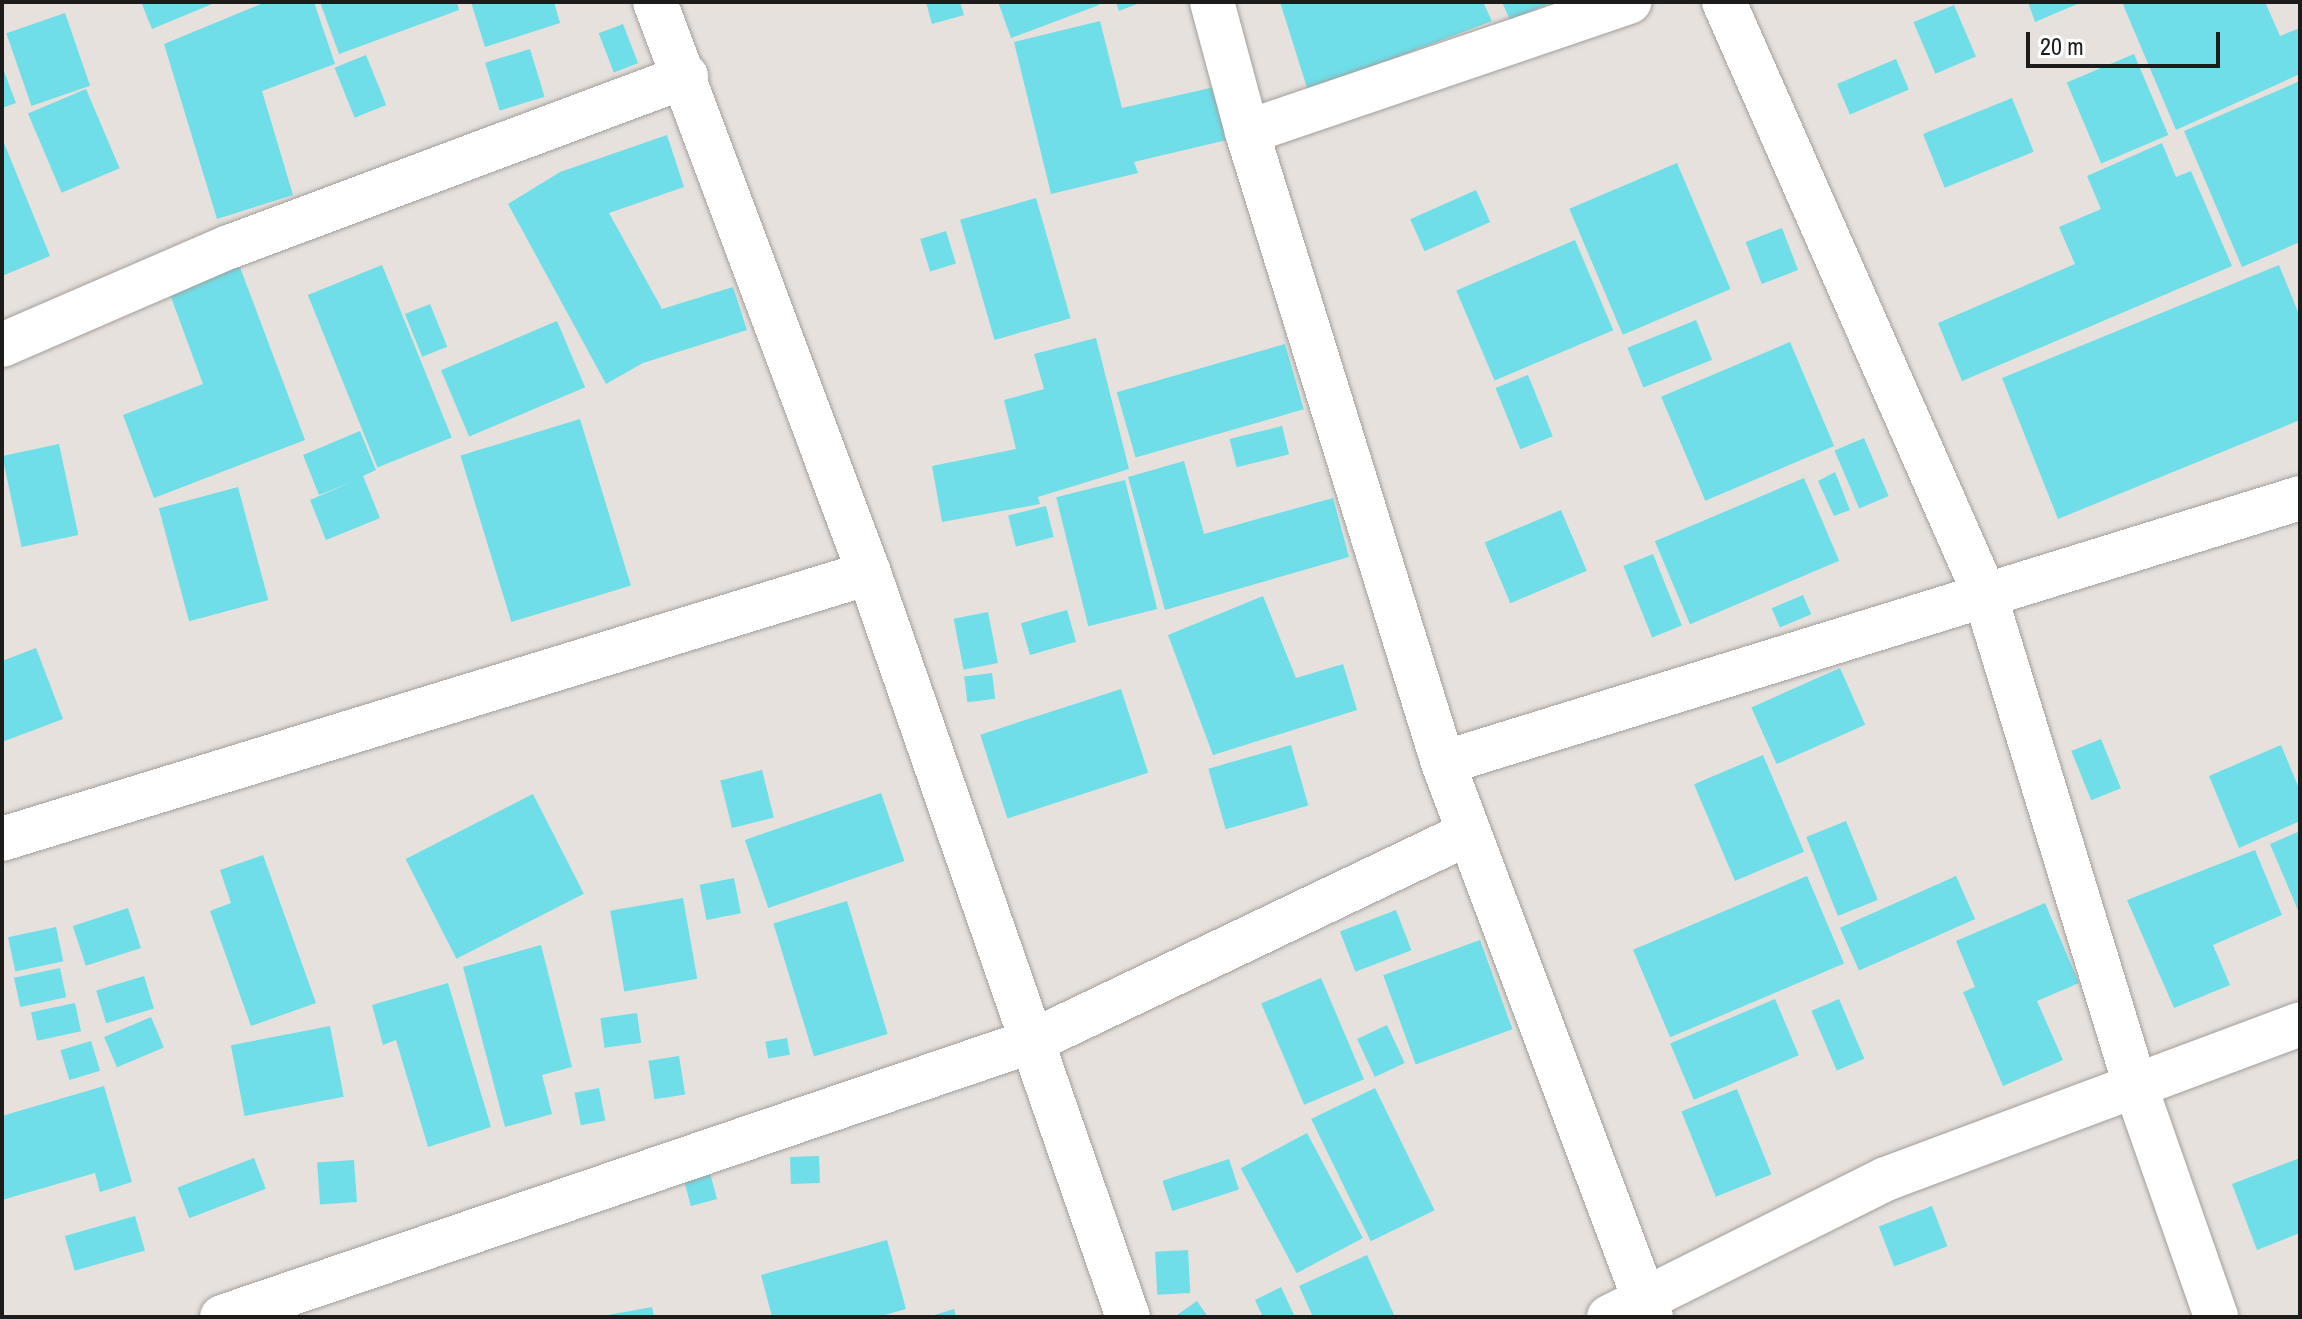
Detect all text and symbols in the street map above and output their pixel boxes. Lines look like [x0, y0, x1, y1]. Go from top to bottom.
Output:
scale bar [2030, 16, 2224, 66]
text: 20 m [2040, 30, 2084, 62]

